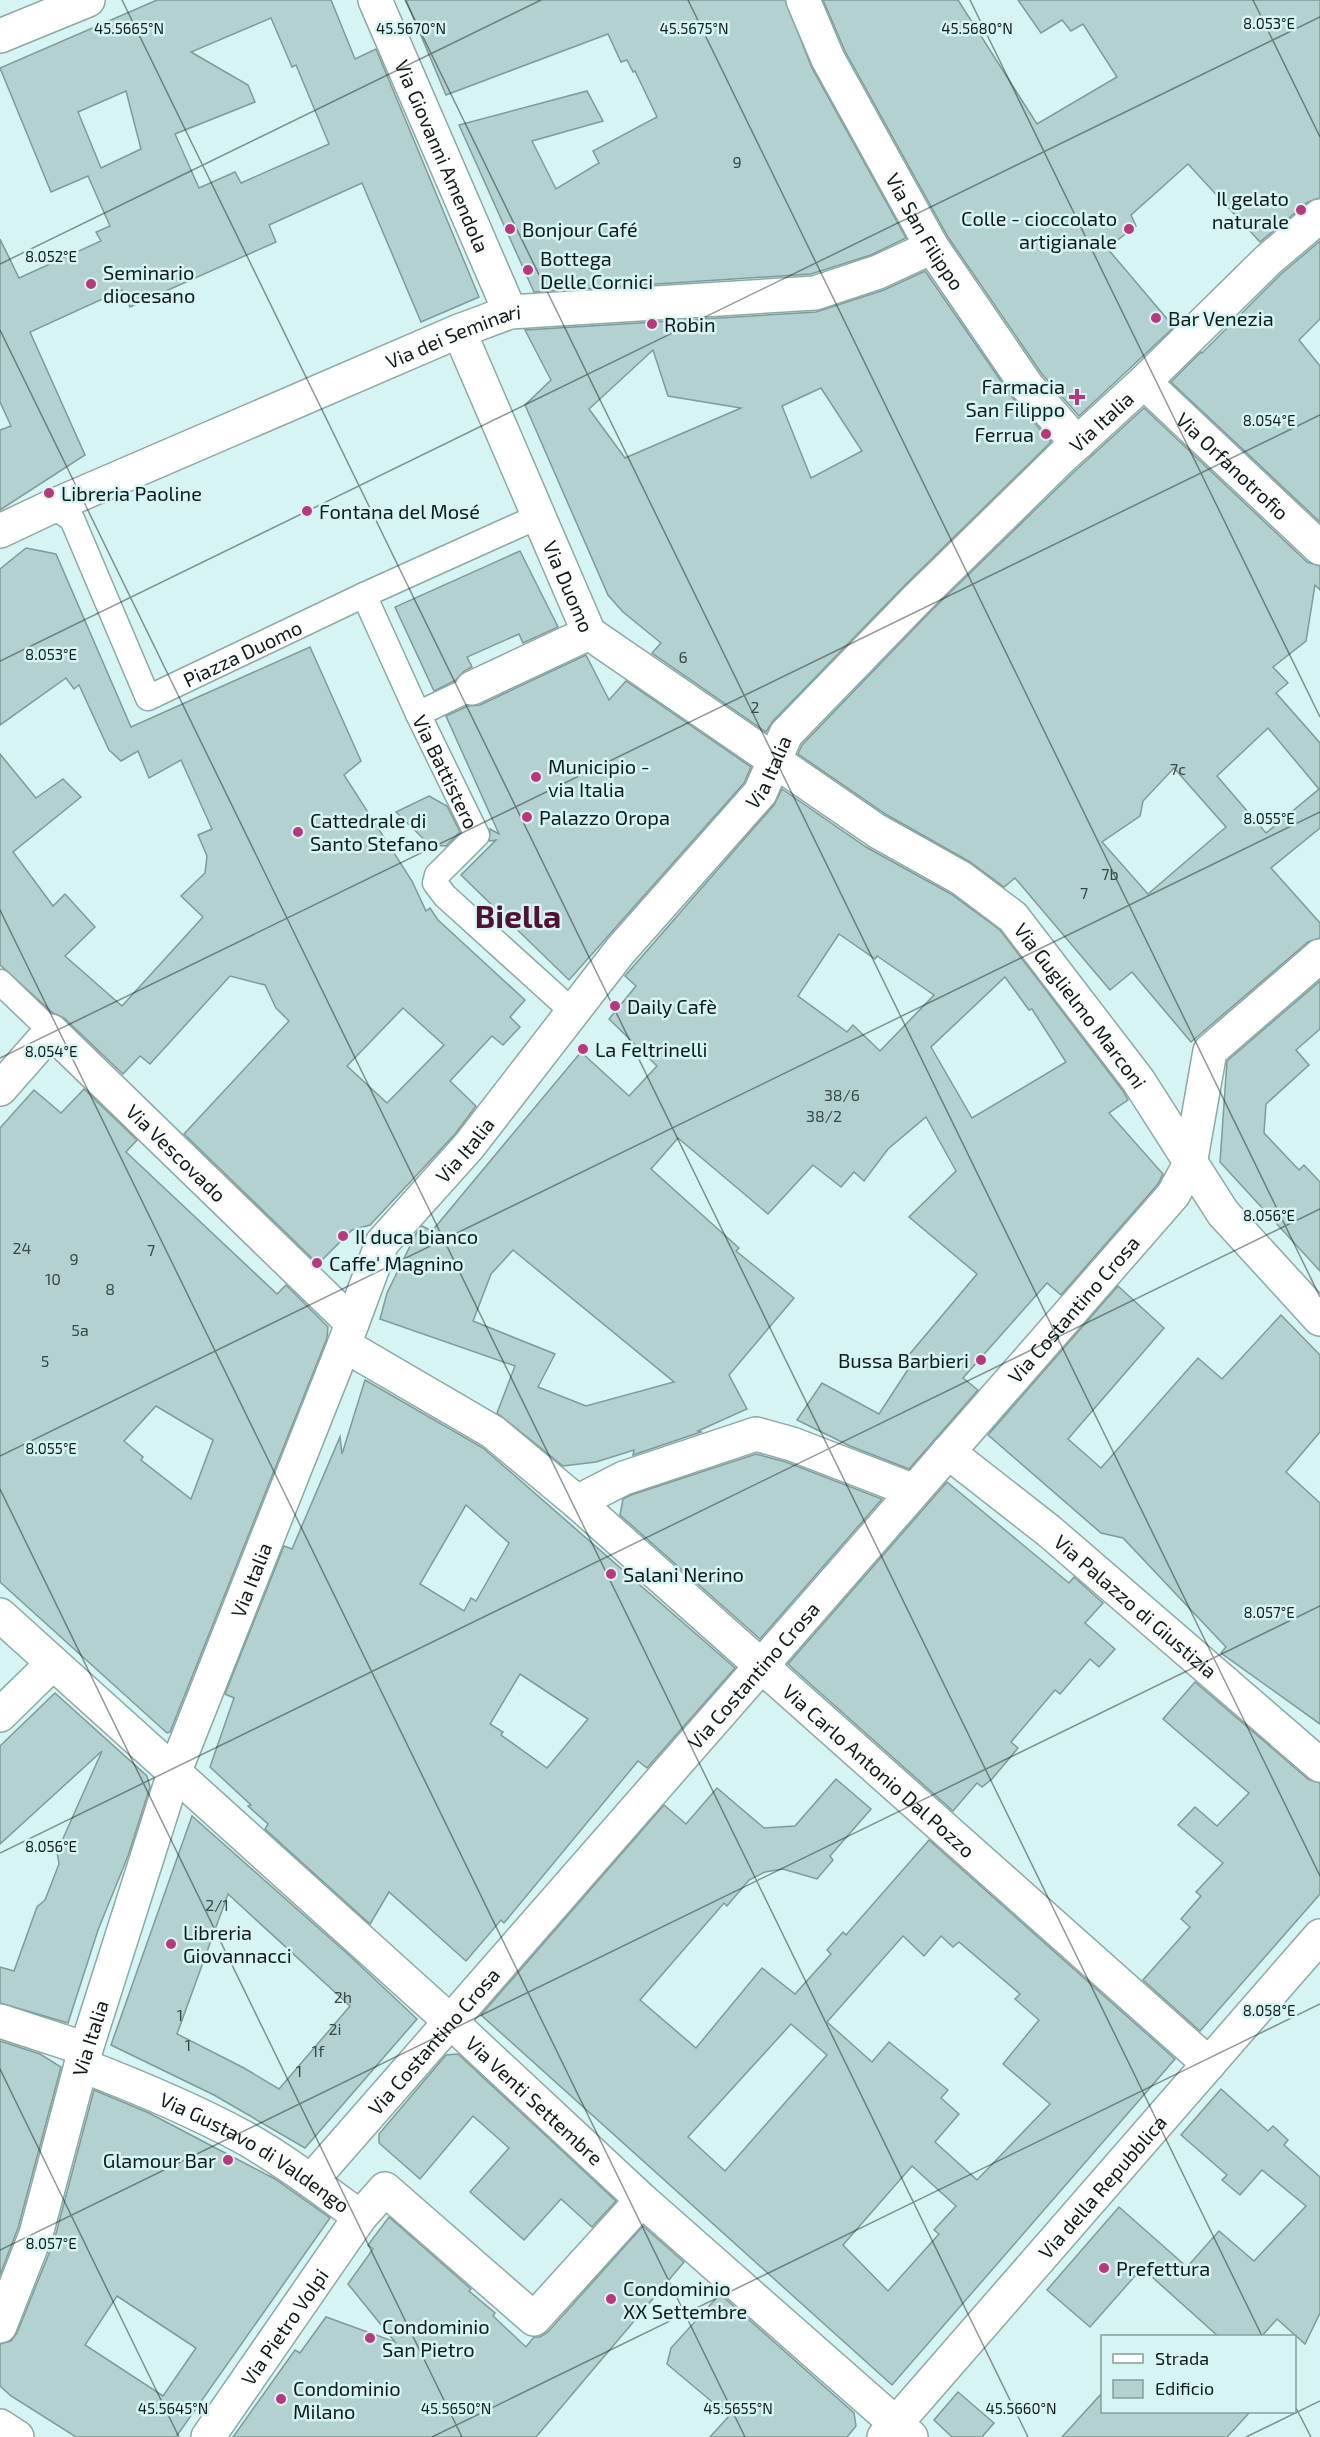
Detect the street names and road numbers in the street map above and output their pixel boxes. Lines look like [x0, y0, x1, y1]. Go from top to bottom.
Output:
street label: Via Giovanni Amendola [390, 56, 495, 256]
street label: Via San Filippo [881, 169, 970, 294]
street label: Via dei Seminari [382, 299, 522, 373]
street label: Via Italia [1064, 386, 1138, 457]
street label: Via Orfanotrofio [1171, 407, 1294, 524]
street label: Via Duomo [539, 537, 599, 636]
street label: Piazza Duomo [179, 615, 306, 692]
street label: Via Battistero [408, 711, 484, 833]
street label: Via Italia [740, 732, 796, 813]
street label: Via Guglielmo Marconi [1010, 918, 1152, 1093]
street label: Via Vescovado [122, 1099, 231, 1206]
street label: Via Italia [430, 1112, 499, 1188]
street label: Via Costantino Crosa [1002, 1231, 1144, 1388]
street label: Via Palazzo di Giustizia [1050, 1529, 1222, 1683]
street label: Via Italia [225, 1539, 276, 1621]
street label: Via Costantino Crosa [683, 1597, 824, 1754]
street label: Via Carlo Antonio Dal Pozzo [778, 1679, 980, 1862]
street label: Via Costantino Crosa [363, 1962, 504, 2119]
street label: Via Italia [67, 1997, 113, 2079]
street label: Via Venti Settembre [461, 2030, 608, 2170]
street label: Via Gustavo di Valdengo [156, 2087, 355, 2217]
street label: Via della Repubblica [1033, 2110, 1171, 2263]
street label: Via Pietro Volpi [236, 2264, 333, 2390]

